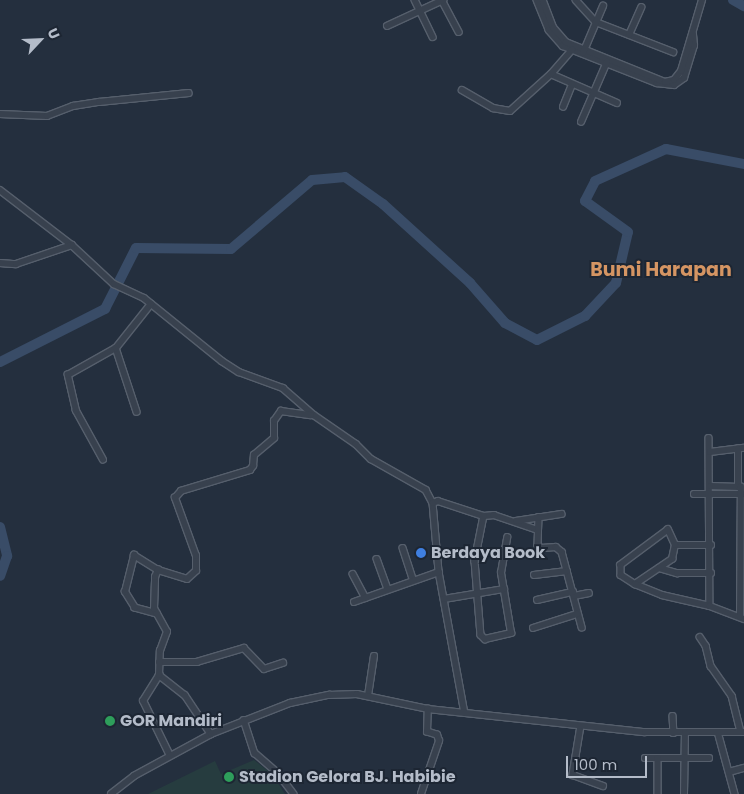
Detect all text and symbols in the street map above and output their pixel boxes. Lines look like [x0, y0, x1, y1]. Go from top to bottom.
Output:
north arrow [15, 15, 65, 65]
text: U [42, 25, 65, 42]
district label: Bumi Harapan [590, 259, 732, 281]
place label: Berdaya Book [431, 543, 545, 563]
marker: Berdaya Book [415, 547, 427, 559]
place label: GOR Mandiri [120, 711, 222, 731]
marker: GOR Mandiri [104, 715, 116, 727]
scale bar [569, 746, 650, 778]
text: 100 m [574, 754, 617, 775]
place label: Stadion Gelora BJ. Habibie [239, 767, 455, 787]
marker: Stadion Gelora BJ. Habibie [223, 771, 235, 783]

